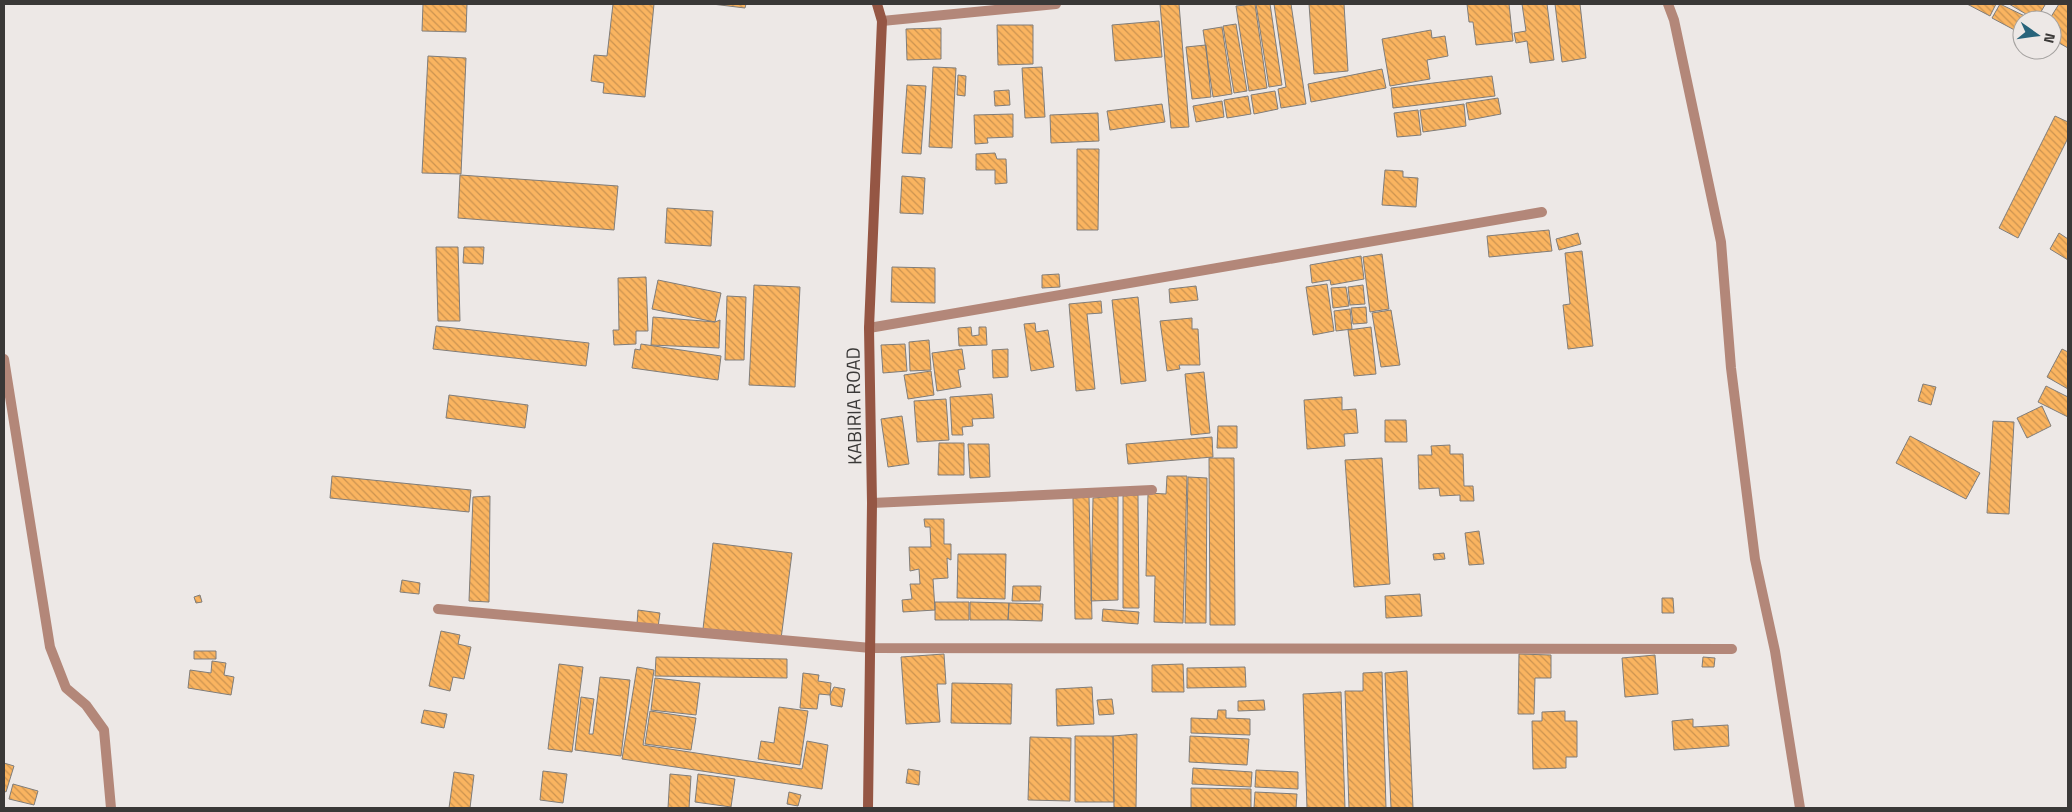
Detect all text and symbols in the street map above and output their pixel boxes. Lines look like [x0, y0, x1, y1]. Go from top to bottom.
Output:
north arrow [2012, 10, 2062, 60]
text: N [2039, 31, 2061, 46]
street label: KABIRIA ROAD [837, 347, 869, 465]

